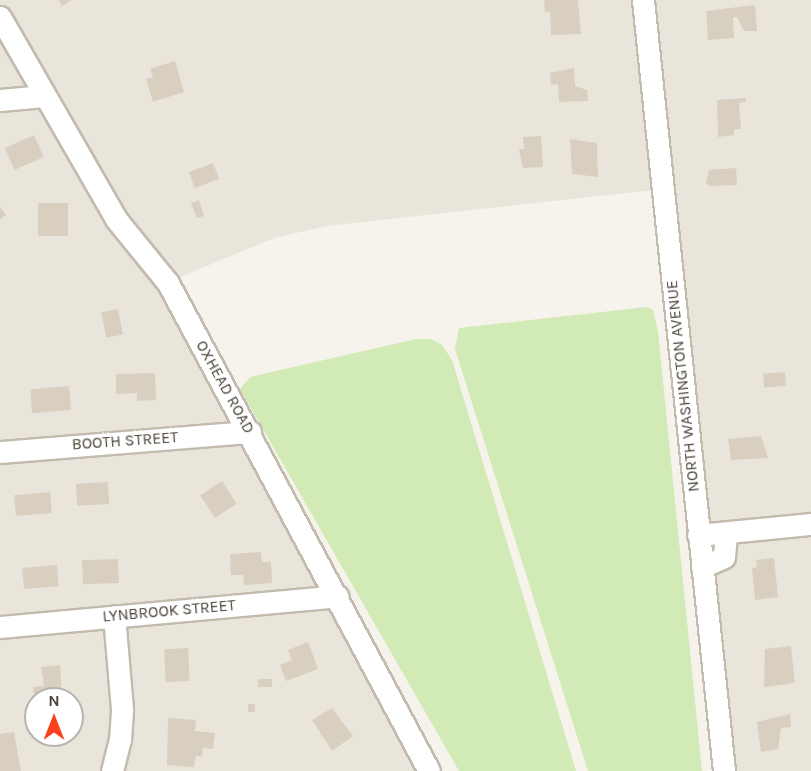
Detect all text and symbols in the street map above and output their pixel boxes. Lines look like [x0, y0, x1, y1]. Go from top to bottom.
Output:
street label: NORTH WASHINGTON AVENUE [662, 279, 704, 493]
street label: OXHEAD ROAD [192, 337, 258, 437]
street label: BOOTH STREET [71, 428, 179, 454]
street label: LYNBROOK STREET [102, 596, 236, 626]
north arrow [24, 687, 84, 747]
text: N [48, 691, 60, 710]

